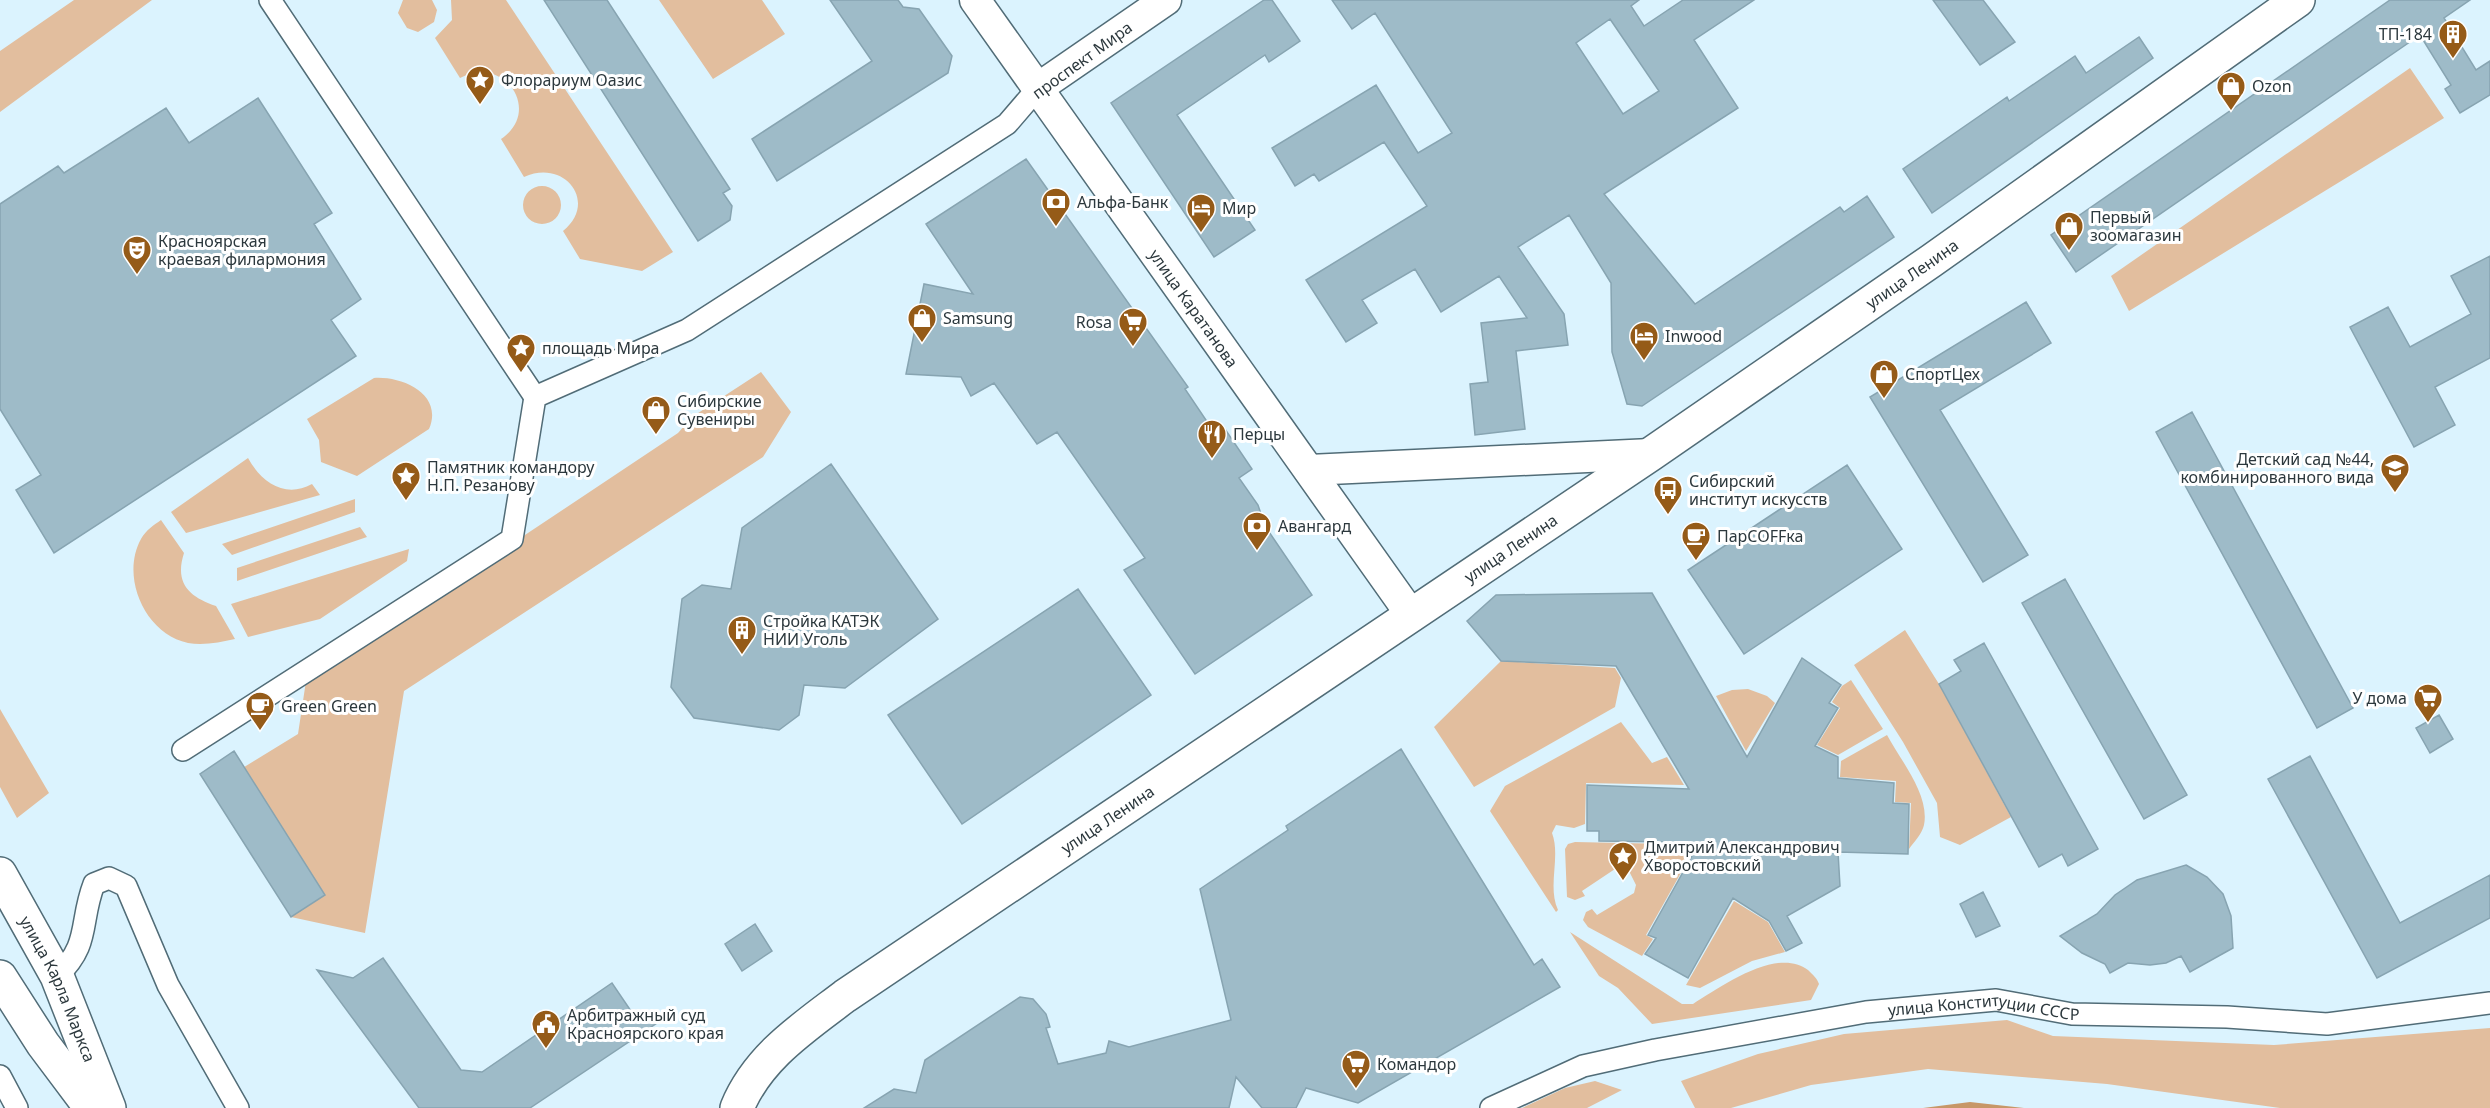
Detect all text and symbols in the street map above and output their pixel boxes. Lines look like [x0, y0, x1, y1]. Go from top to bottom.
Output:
street label: проспект Мира [1028, 16, 1136, 104]
building icon: ТП-184 [2437, 18, 2469, 60]
place label: ТП-184 [2379, 23, 2432, 45]
place icon: Флорариум Оазис [464, 64, 496, 106]
place label: Флорариум Оазис [501, 69, 642, 91]
shop icon: Ozon [2215, 70, 2247, 112]
place label: Ozon [2252, 75, 2292, 97]
bank icon: Альфа-Банк [1040, 186, 1072, 228]
place label: Альфа-Банк [1077, 191, 1169, 213]
hotel icon: Мир [1185, 192, 1217, 234]
place label: Мир [1222, 197, 1256, 219]
place label: Первый зоомагазин [2090, 206, 2181, 246]
shop icon: Первый зоомагазин [2053, 210, 2085, 252]
place label: Красноярская краевая филармония [158, 230, 326, 270]
theatre icon: Красноярская краевая филармония [121, 234, 153, 276]
street label: улица Ленина [1861, 234, 1963, 314]
street label: улица Каратанова [1144, 245, 1243, 372]
shop icon: Samsung [906, 302, 938, 344]
supermarket icon: Rosa [1117, 306, 1149, 348]
place label: Samsung [943, 307, 1013, 329]
place label: Rosa [1076, 311, 1112, 333]
hotel icon: Inwood [1628, 320, 1660, 362]
place label: Inwood [1665, 325, 1722, 347]
place icon: площадь Мира [505, 332, 537, 374]
place label: площадь Мира [542, 337, 660, 359]
shop icon: СпортЦех [1868, 358, 1900, 400]
place label: СпортЦех [1905, 363, 1981, 385]
place label: Сибирские Сувениры [677, 390, 762, 430]
shop icon: Сибирские Сувениры [640, 394, 672, 436]
restaurant icon: Перцы [1196, 418, 1228, 460]
place label: Перцы [1233, 423, 1285, 445]
place label: Детский сад №44, комбинированного вида [2180, 448, 2374, 488]
school or university icon: Детский сад №44, комбинированного вида [2379, 452, 2411, 494]
place label: Памятник командору Н.П. Резанову [427, 456, 595, 496]
place icon: Памятник командору Н.П. Резанову [390, 460, 422, 502]
place label: Сибирский институт искусств [1689, 470, 1827, 510]
bus stop icon: Сибирский институт искусств [1652, 474, 1684, 516]
street label: улица Ленина [1460, 509, 1562, 588]
bank icon: Авангард [1241, 510, 1273, 552]
place label: Авангард [1278, 515, 1351, 537]
cafe icon: ПарCOFFка [1680, 520, 1712, 562]
place label: ПарCOFFка [1717, 525, 1803, 547]
place label: Стройка КАТЭК НИИ Уголь [763, 610, 879, 650]
building icon: Стройка КАТЭК НИИ Уголь [726, 614, 758, 656]
supermarket icon: У дома [2412, 682, 2444, 724]
place label: У дома [2353, 687, 2407, 709]
cafe icon: Green Green [244, 690, 276, 732]
place label: Green Green [281, 695, 377, 717]
street label: улица Ленина [1057, 780, 1158, 859]
place label: Дмитрий Александрович Хворостовский [1644, 836, 1840, 876]
place icon: Дмитрий Александрович Хворостовский [1607, 840, 1639, 882]
street label: улица Карла Маркса [15, 912, 101, 1065]
street label: улица Конституции СССР [1887, 989, 2080, 1025]
place label: Арбитражный суд Красноярского края [567, 1004, 724, 1044]
public building icon: Арбитражный суд Красноярского края [530, 1008, 562, 1050]
supermarket icon: Командор [1340, 1048, 1372, 1090]
place label: Командор [1377, 1053, 1456, 1075]

